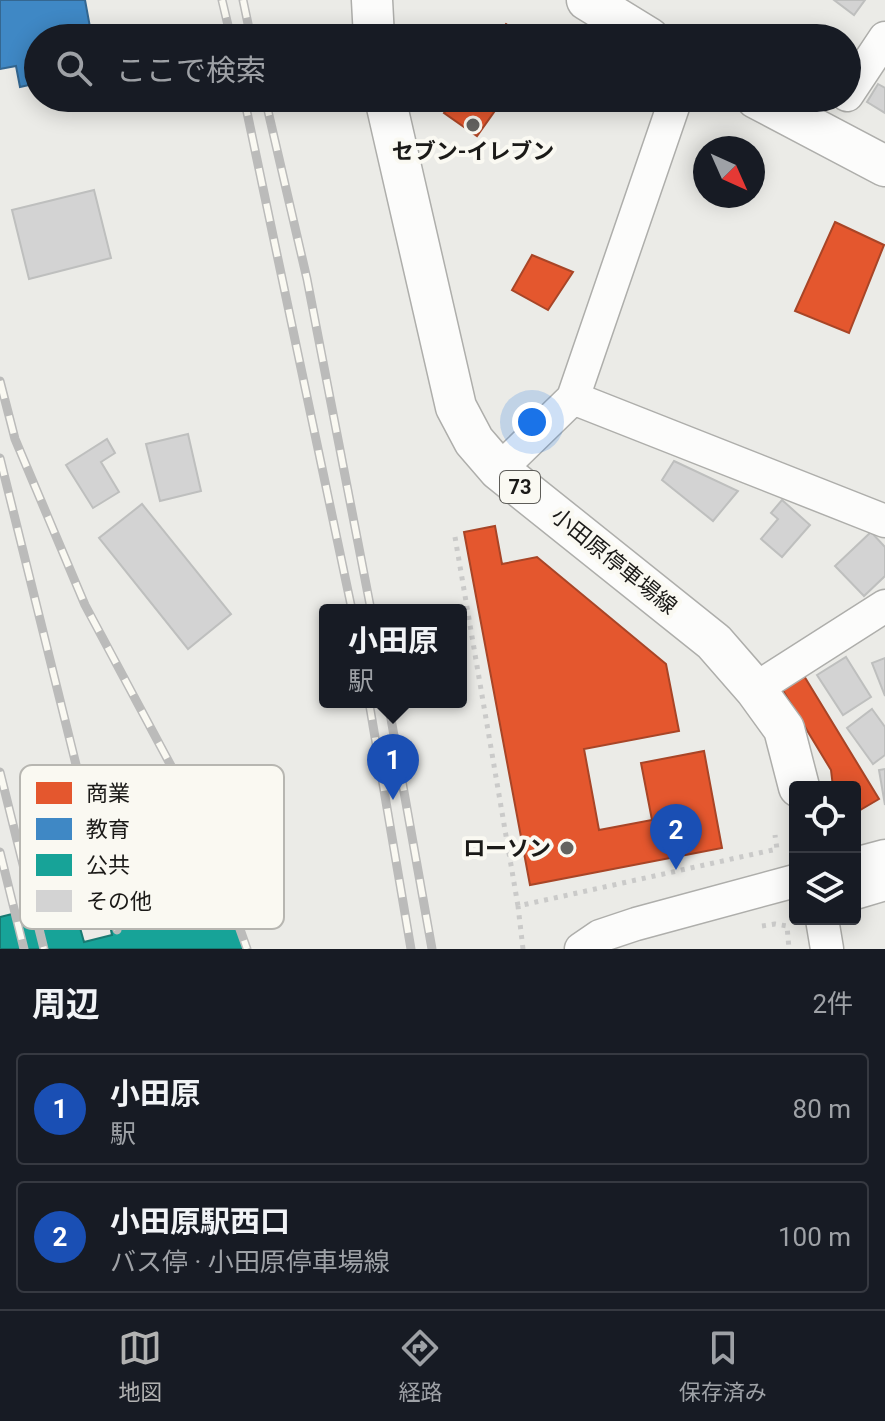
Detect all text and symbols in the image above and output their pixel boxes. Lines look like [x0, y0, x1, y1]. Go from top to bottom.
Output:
search box [24, 24, 861, 112]
icon: search [52, 46, 96, 90]
text: ここで検索 [116, 53, 266, 88]
marker: セブン-イレブン [464, 116, 482, 134]
north arrow [693, 136, 765, 208]
place label: セブン-イレブン [392, 139, 554, 164]
your location [512, 402, 552, 442]
road number: 73 [500, 471, 540, 503]
street label: 小田原停車場線 [546, 503, 682, 619]
popup [319, 604, 467, 708]
text: 小田原 [348, 623, 438, 658]
text: 駅 [348, 666, 374, 696]
pin: 1 [367, 734, 419, 800]
legend [20, 765, 284, 929]
text: 商業 [86, 781, 130, 806]
map controls [789, 781, 861, 925]
button: locate [789, 781, 861, 853]
pin: 2 [650, 804, 702, 870]
text: 教育 [86, 817, 130, 842]
place label: ローソン [463, 836, 551, 861]
marker: ローソン [558, 839, 576, 857]
text: 公共 [86, 853, 130, 878]
button: layers [789, 853, 861, 925]
text: その他 [86, 889, 152, 914]
text: 周辺 [32, 984, 100, 1024]
text: 2件 [812, 989, 853, 1019]
text: 小田原 [110, 1076, 200, 1111]
text: 1 [53, 1094, 67, 1124]
text: 80 m [793, 1094, 851, 1124]
text: 駅 [110, 1119, 136, 1149]
text: 小田原駅西口 [110, 1204, 290, 1239]
text: 2 [53, 1222, 67, 1252]
text: 100 m [778, 1222, 851, 1252]
text: バス停 · 小田原停車場線 [110, 1247, 390, 1277]
tab: 地図 [118, 1326, 162, 1406]
tab: 経路 [398, 1326, 443, 1406]
tab: 保存済み [679, 1326, 767, 1406]

